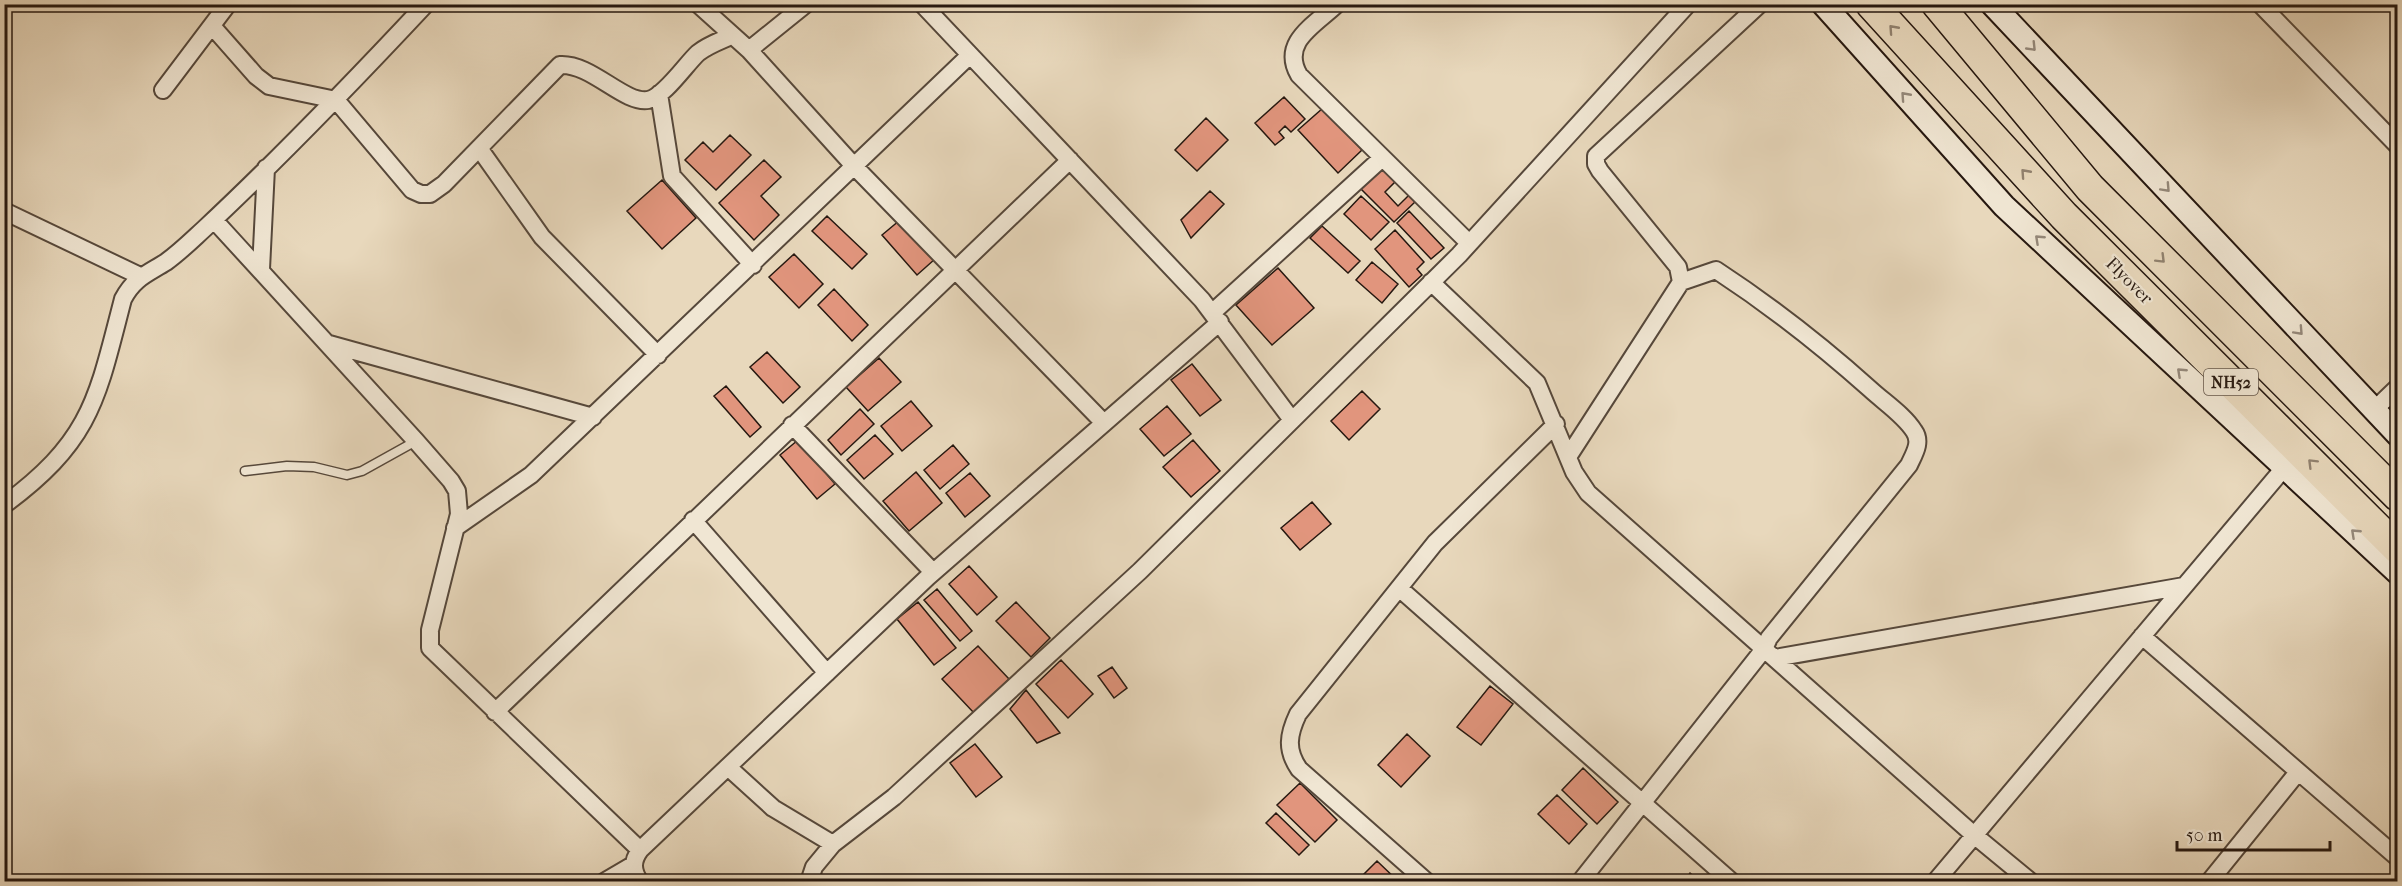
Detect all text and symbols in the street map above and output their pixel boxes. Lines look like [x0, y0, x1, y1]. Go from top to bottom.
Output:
one-way arrow [1889, 25, 1900, 36]
one-way arrow [2025, 40, 2036, 50]
one-way arrow [1901, 93, 1912, 103]
one-way arrow [2021, 169, 2032, 180]
one-way arrow [2159, 181, 2170, 192]
one-way arrow [2035, 235, 2045, 246]
one-way arrow [2154, 252, 2165, 263]
street label: Flyover [2101, 253, 2157, 309]
one-way arrow [2292, 324, 2303, 335]
one-way arrow [2178, 368, 2188, 379]
road number: NH52 [2204, 369, 2258, 395]
one-way arrow [2308, 459, 2318, 470]
one-way arrow [2351, 529, 2361, 540]
scale bar [2177, 814, 2330, 852]
text: 50 m [2186, 825, 2223, 846]

